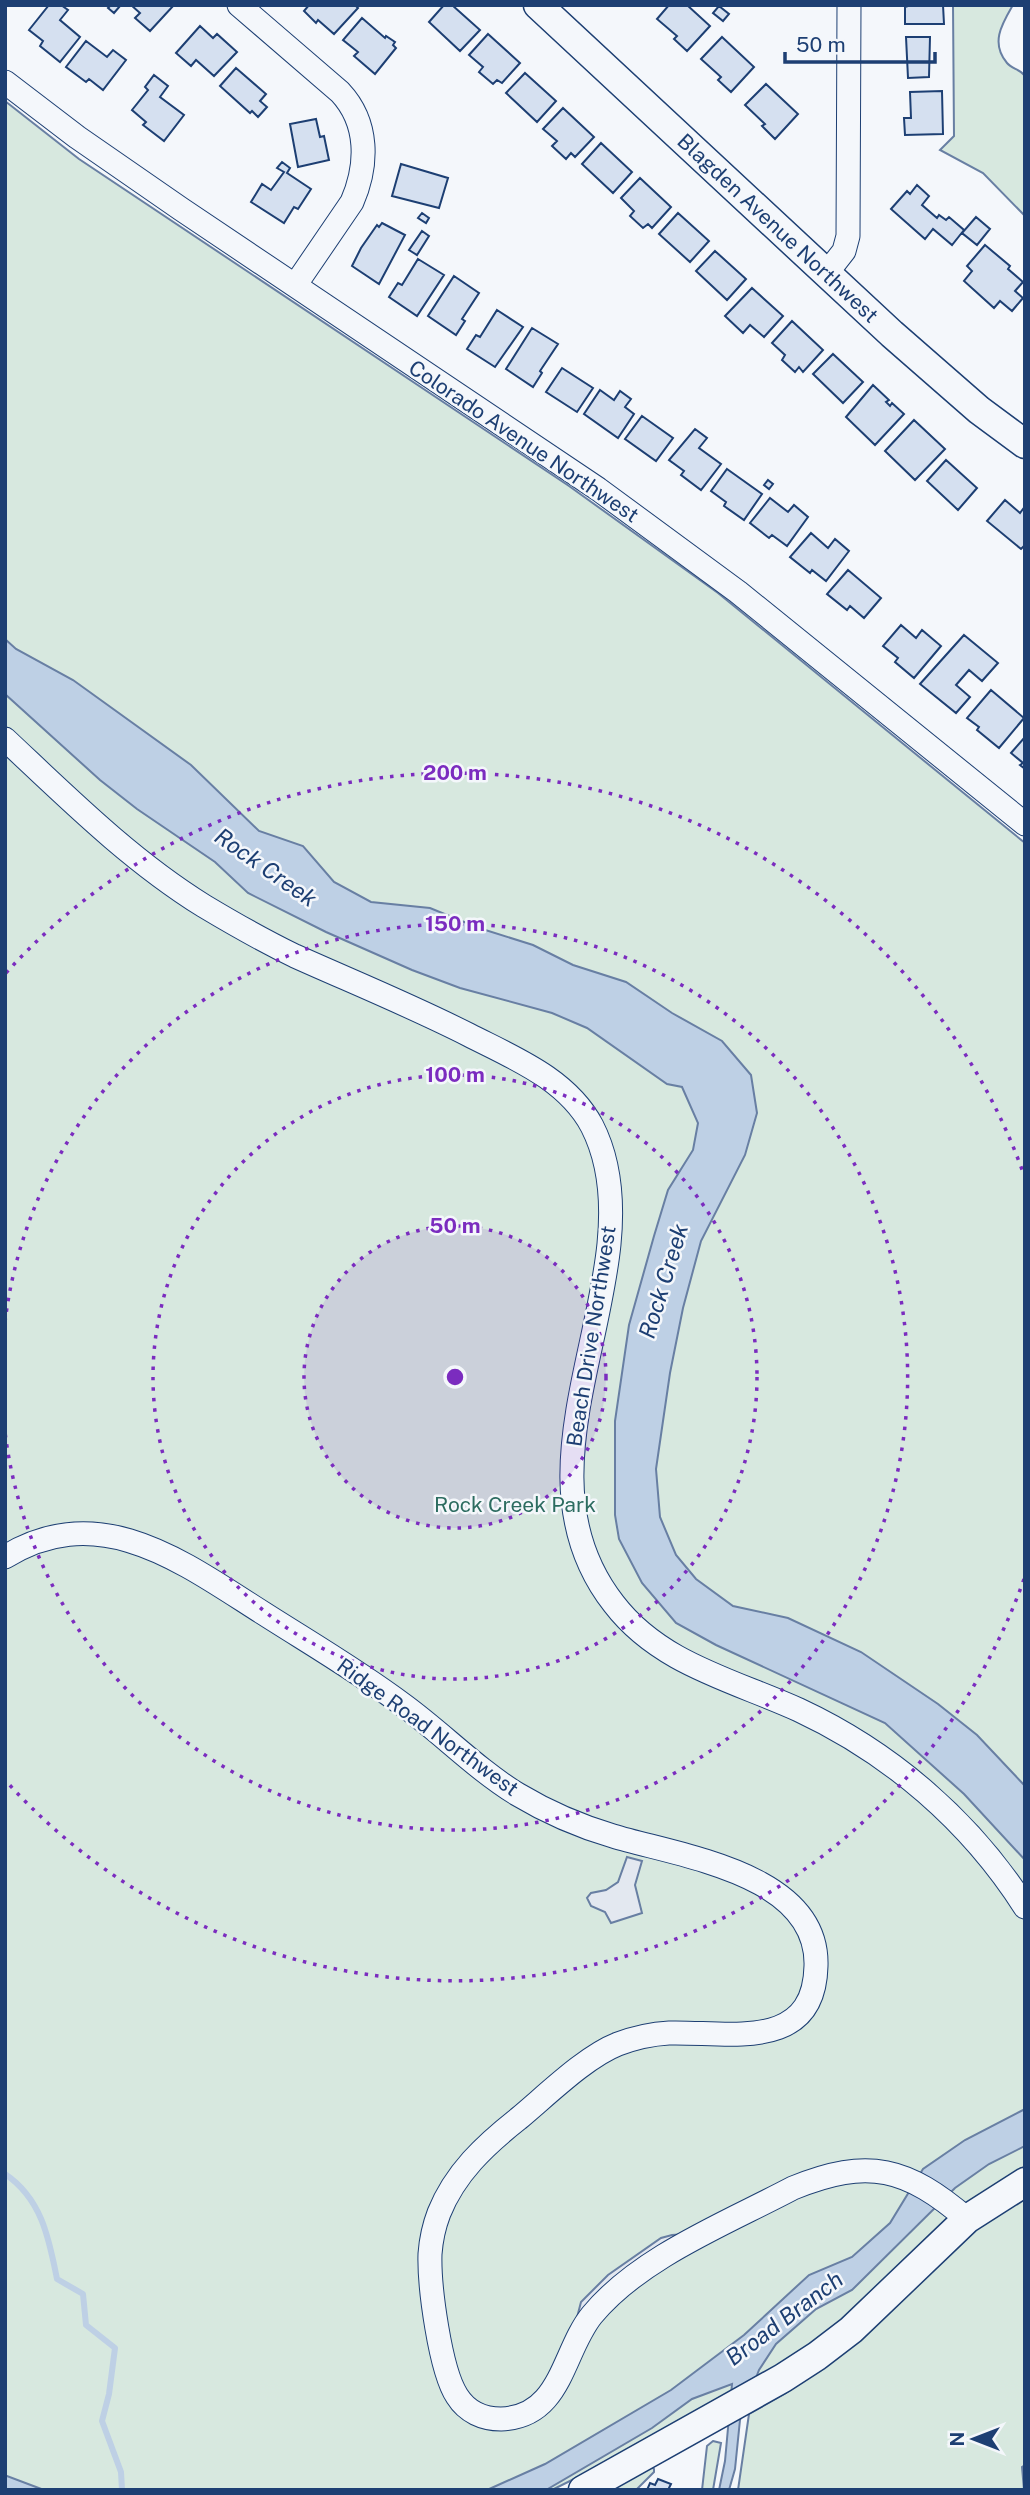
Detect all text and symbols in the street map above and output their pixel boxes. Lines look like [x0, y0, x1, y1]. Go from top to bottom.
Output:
scale bar [785, 21, 936, 65]
text: 50 m [796, 32, 846, 57]
street label: Blagden Avenue Northwest [672, 128, 884, 328]
street label: Colorado Avenue Northwest [404, 355, 644, 527]
text: 200 m [423, 760, 487, 785]
water label: Rock Creek [210, 822, 323, 912]
text: 150 m [425, 911, 485, 936]
text: 100 m [425, 1062, 485, 1087]
text: 50 m [429, 1213, 481, 1238]
water label: Rock Creek [633, 1220, 693, 1342]
street label: Beach Drive Northwest [561, 1224, 621, 1448]
centre of rings [443, 1365, 467, 1389]
park label: Rock Creek Park [434, 1492, 596, 1517]
street label: Ridge Road Northwest [332, 1653, 524, 1801]
water label: Broad Branch [720, 2265, 848, 2371]
north arrow [939, 2404, 1009, 2474]
text: N [946, 2432, 968, 2446]

